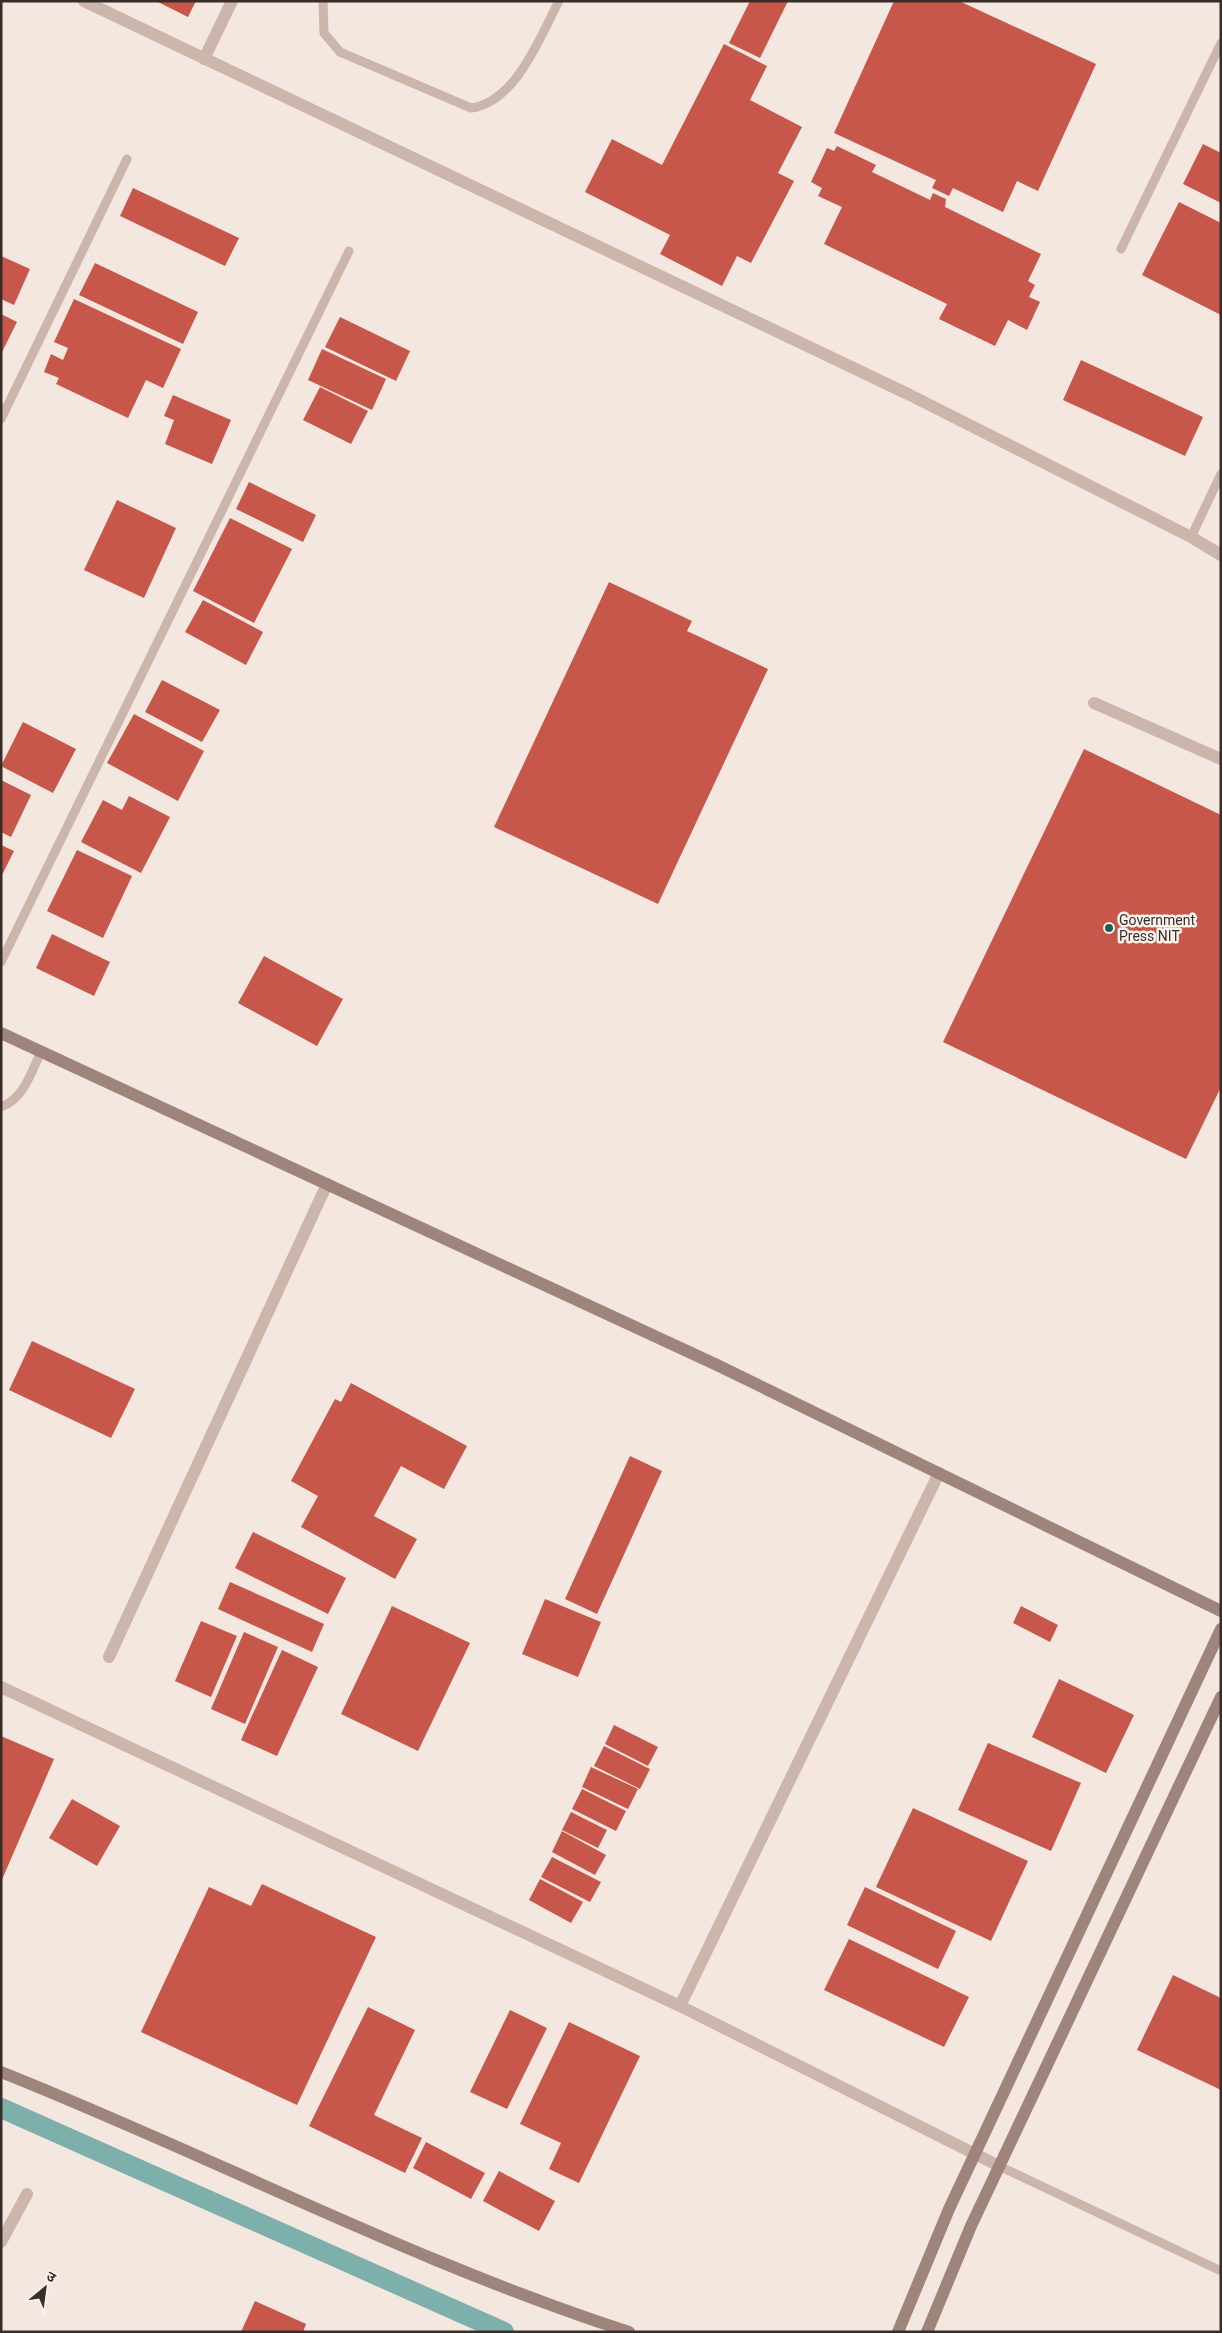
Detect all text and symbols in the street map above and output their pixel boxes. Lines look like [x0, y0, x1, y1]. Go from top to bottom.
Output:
place label: Government Press NIT [1119, 912, 1195, 944]
marker: Government Press NIT [1103, 922, 1115, 934]
north arrow [20, 2263, 70, 2313]
text: उ [44, 2268, 59, 2286]

